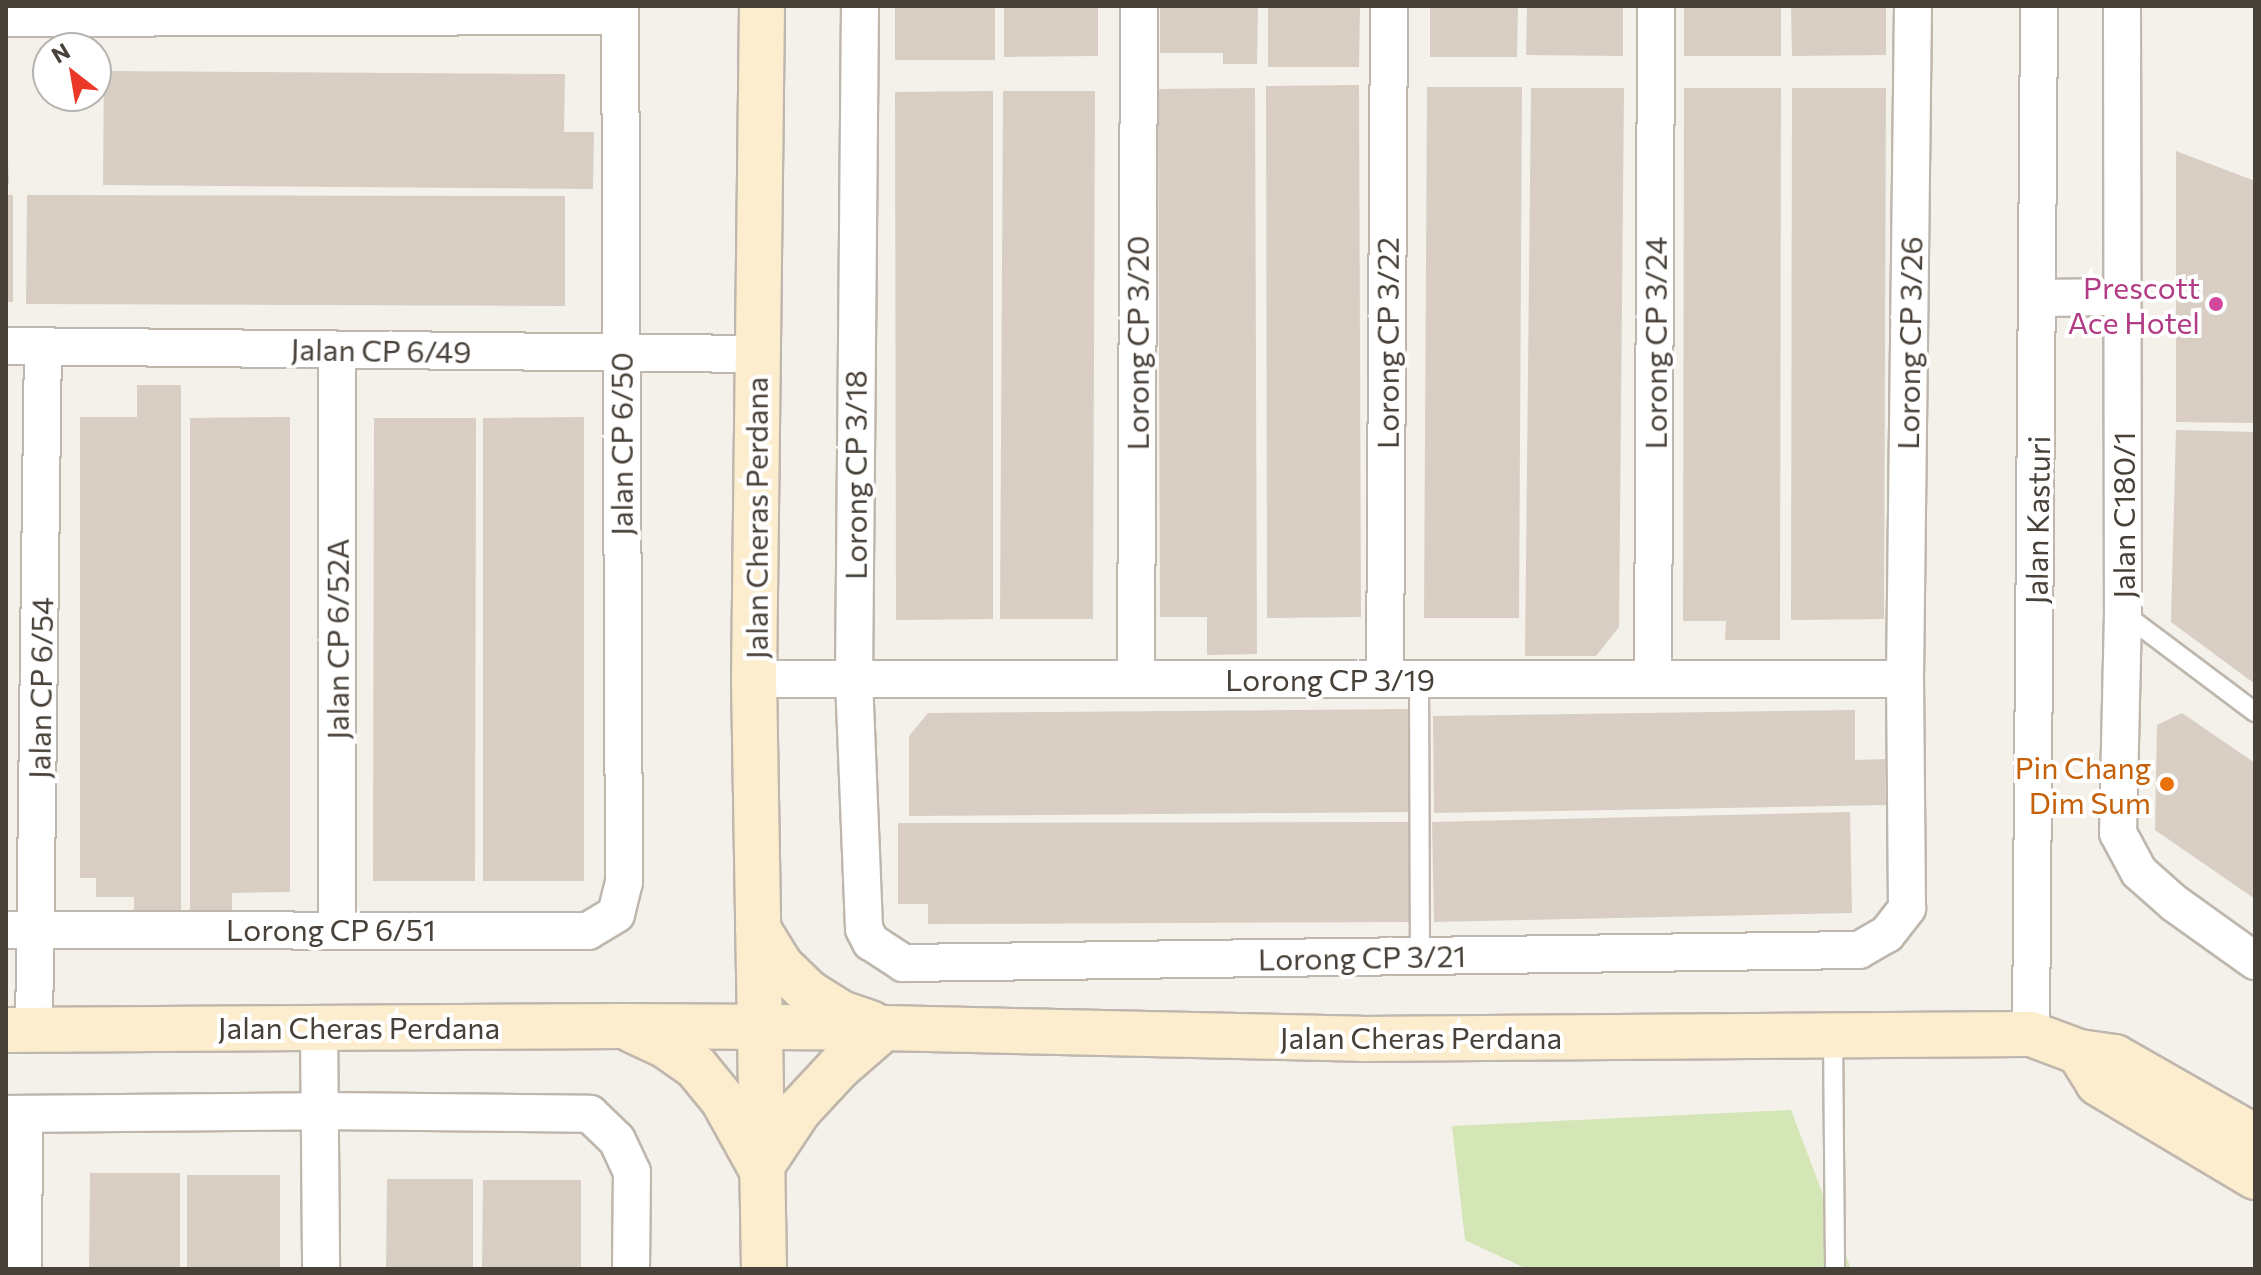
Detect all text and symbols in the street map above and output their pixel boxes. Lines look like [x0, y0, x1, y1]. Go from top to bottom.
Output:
north arrow [32, 32, 112, 112]
text: N [46, 37, 74, 69]
street label: Lorong CP 3/20 [1119, 236, 1155, 450]
street label: Lorong CP 3/26 [1889, 236, 1929, 450]
street label: Lorong CP 3/22 [1369, 237, 1405, 449]
street label: Lorong CP 3/24 [1637, 237, 1673, 449]
place label: Prescott Ace Hotel [2068, 269, 2200, 340]
marker: Prescott Ace Hotel [2207, 295, 2225, 313]
street label: Jalan CP 6/49 [290, 330, 472, 370]
street label: Jalan CP 6/50 [603, 352, 639, 536]
street label: Lorong CP 3/18 [837, 370, 873, 580]
street label: Jalan Cheras Perdana [738, 377, 774, 659]
street label: Jalan C180/1 [2105, 431, 2141, 599]
street label: Jalan Kasturi [2018, 435, 2056, 605]
street label: Jalan CP 6/52A [319, 538, 355, 740]
street label: Jalan CP 6/54 [20, 597, 60, 779]
street label: Lorong CP 3/19 [1225, 661, 1435, 697]
place label: Pin Chang Dim Sum [2015, 749, 2151, 820]
marker: Pin Chang Dim Sum [2158, 775, 2176, 793]
street label: Lorong CP 6/51 [226, 911, 436, 947]
street label: Lorong CP 3/21 [1258, 937, 1466, 977]
street label: Jalan Cheras Perdana [218, 1009, 500, 1045]
street label: Jalan Cheras Perdana [1280, 1019, 1562, 1055]

